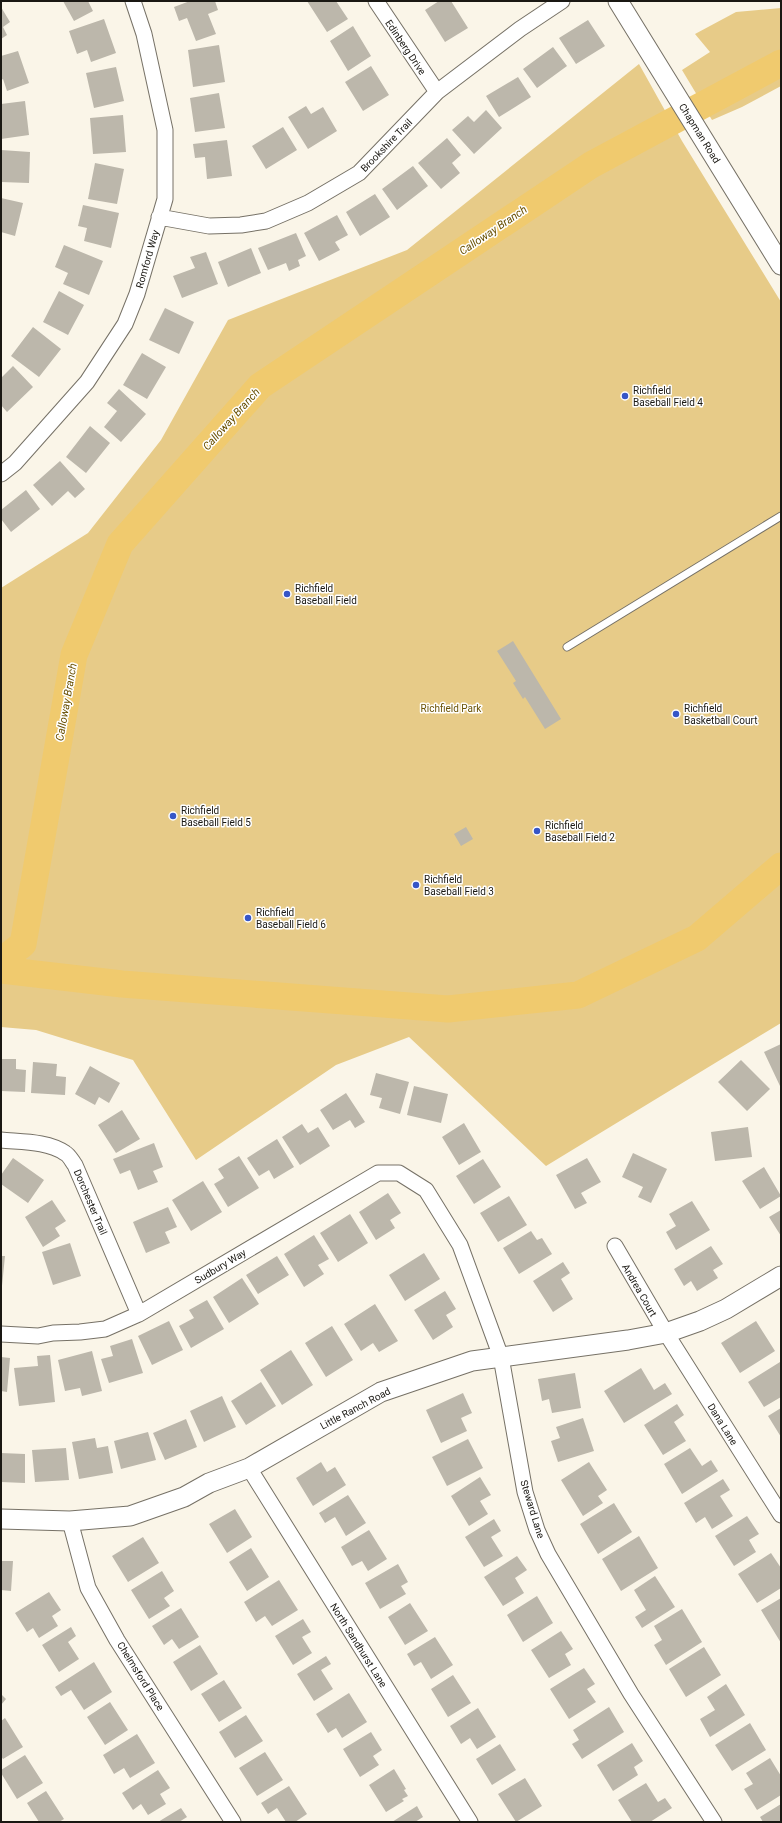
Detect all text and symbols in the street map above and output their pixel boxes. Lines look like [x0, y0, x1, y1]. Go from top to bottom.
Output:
street label: Edinberg Drive [383, 18, 428, 77]
street label: Chapman Road [677, 101, 722, 165]
street label: Brookshire Trail [358, 117, 414, 174]
water label: Calloway Branch [457, 203, 530, 258]
street label: Romford Way [134, 229, 161, 290]
place label: Richfield Baseball Field 4 [633, 385, 703, 408]
water label: Calloway Branch [200, 386, 263, 453]
marker: Richfield Baseball Field 4 [620, 391, 630, 401]
place label: Richfield Baseball Field [295, 583, 357, 606]
marker: Richfield Baseball Field [282, 589, 292, 599]
water label: Calloway Branch [53, 662, 80, 742]
park label: Richfield Park [421, 703, 482, 714]
place label: Richfield Basketball Court [684, 703, 757, 726]
marker: Richfield Basketball Court [671, 709, 681, 719]
place label: Richfield Baseball Field 5 [181, 805, 251, 828]
marker: Richfield Baseball Field 5 [168, 811, 178, 821]
place label: Richfield Baseball Field 2 [545, 820, 615, 843]
marker: Richfield Baseball Field 2 [532, 826, 542, 836]
place label: Richfield Baseball Field 3 [424, 874, 494, 897]
marker: Richfield Baseball Field 3 [411, 880, 421, 890]
place label: Richfield Baseball Field 6 [256, 907, 326, 930]
marker: Richfield Baseball Field 6 [243, 913, 253, 923]
street label: Dorchester Trail [72, 1168, 109, 1237]
street label: Sudbury Way [193, 1247, 248, 1286]
street label: Andrea Court [620, 1262, 659, 1318]
street label: Little Ranch Road [318, 1385, 392, 1432]
street label: Dana Lane [705, 1401, 740, 1447]
street label: Steward Lane [518, 1479, 547, 1540]
street label: North Sandhurst Lane [328, 1601, 389, 1689]
street label: Chelmsford Place [115, 1640, 166, 1713]

